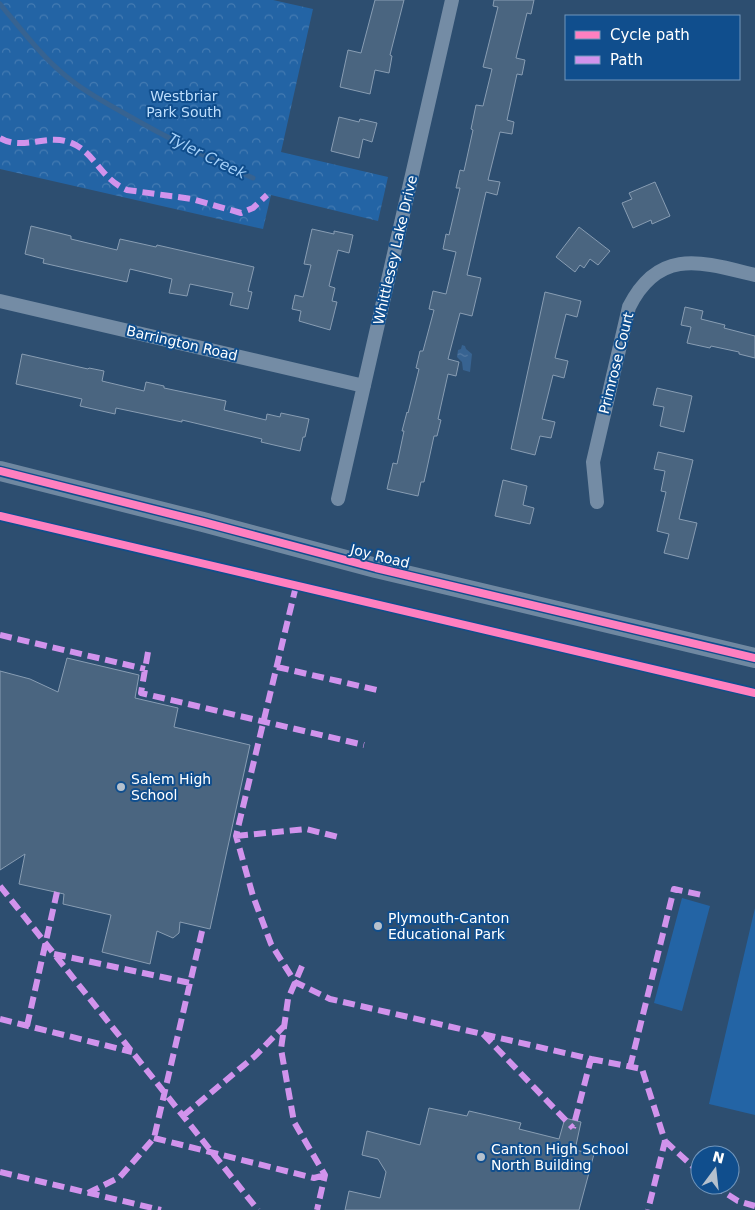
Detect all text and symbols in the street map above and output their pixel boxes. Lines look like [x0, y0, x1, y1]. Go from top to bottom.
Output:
legend [565, 15, 740, 80]
text: Cycle path [610, 26, 690, 44]
text: Path [610, 51, 643, 69]
park label: Westbriar Park South [146, 88, 222, 120]
water label: Tyler Creek [165, 129, 250, 183]
street label: Whittlesey Lake Drive [370, 174, 420, 326]
street label: Primrose Court [596, 310, 637, 416]
street label: Barrington Road [125, 322, 239, 364]
street label: Joy Road [348, 541, 411, 571]
place label: Salem High School [131, 771, 211, 803]
marker: Salem High School [115, 781, 127, 793]
place label: Plymouth-Canton Educational Park [388, 910, 509, 942]
marker: Plymouth-Canton Educational Park [372, 920, 384, 932]
place label: Canton High School North Building [491, 1141, 629, 1173]
north arrow [690, 1145, 740, 1195]
text: N [711, 1148, 726, 1167]
marker: Canton High School North Building [475, 1151, 487, 1163]

